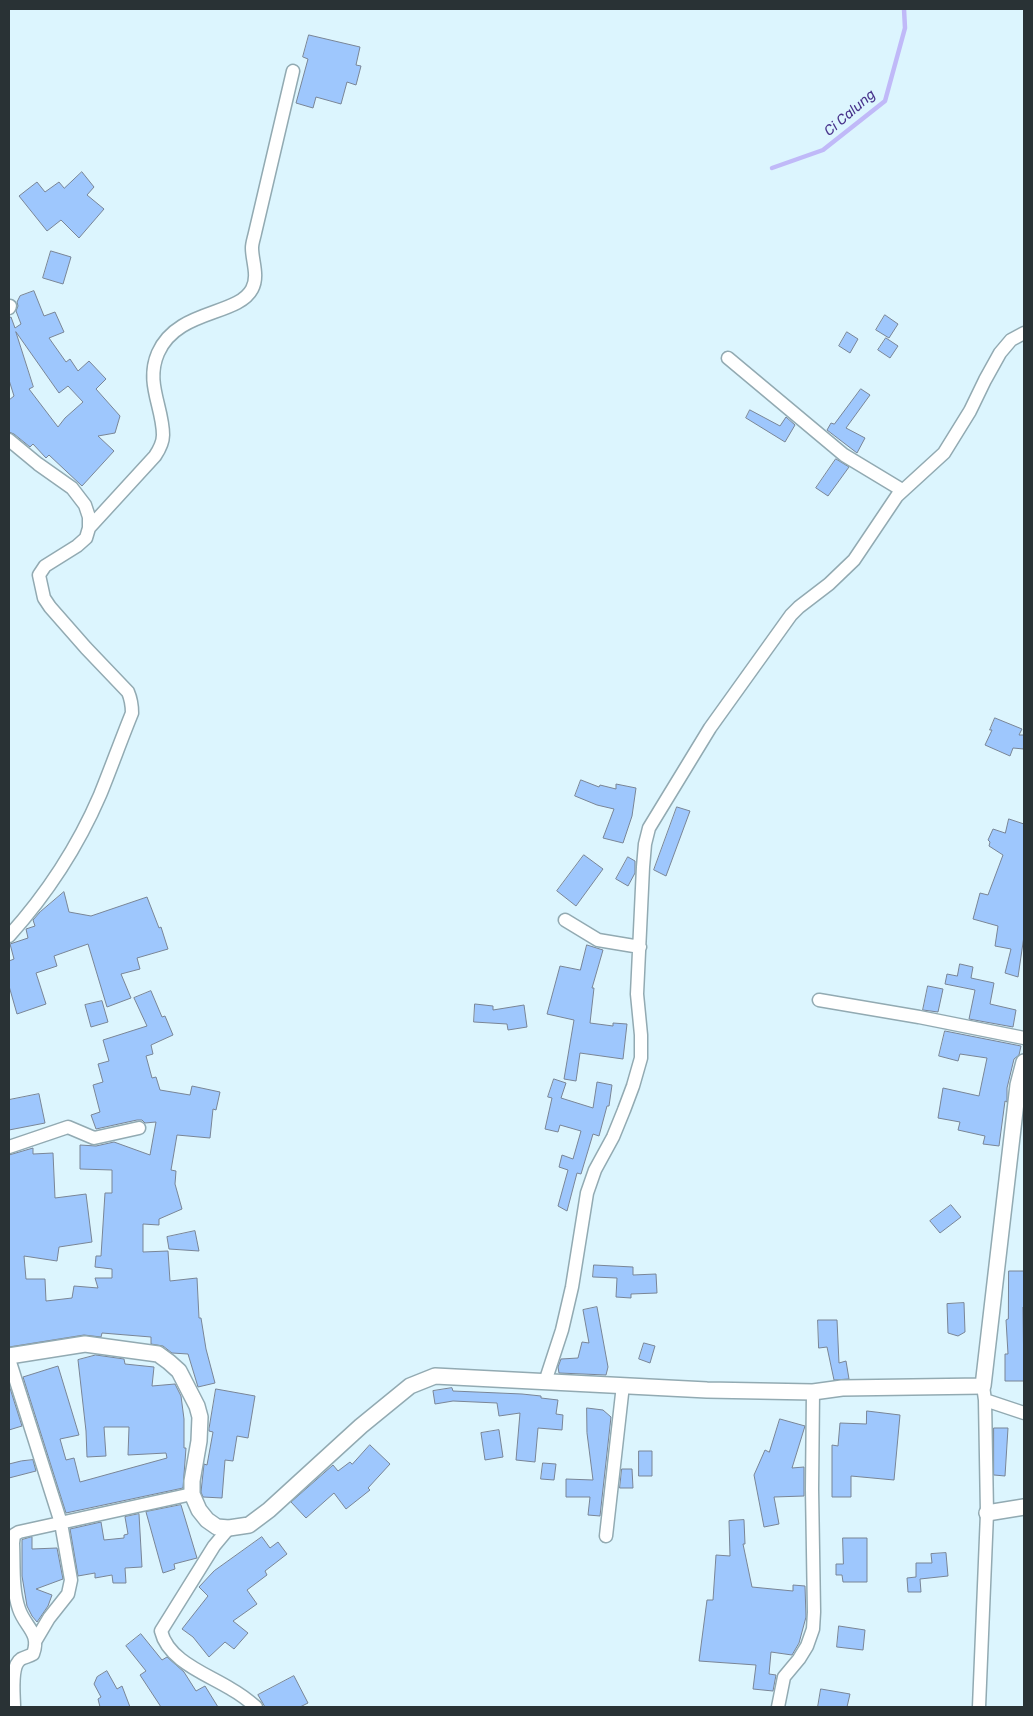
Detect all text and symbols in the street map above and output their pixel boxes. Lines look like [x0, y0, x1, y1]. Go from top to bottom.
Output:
water label: Ci Calung [821, 86, 879, 140]

